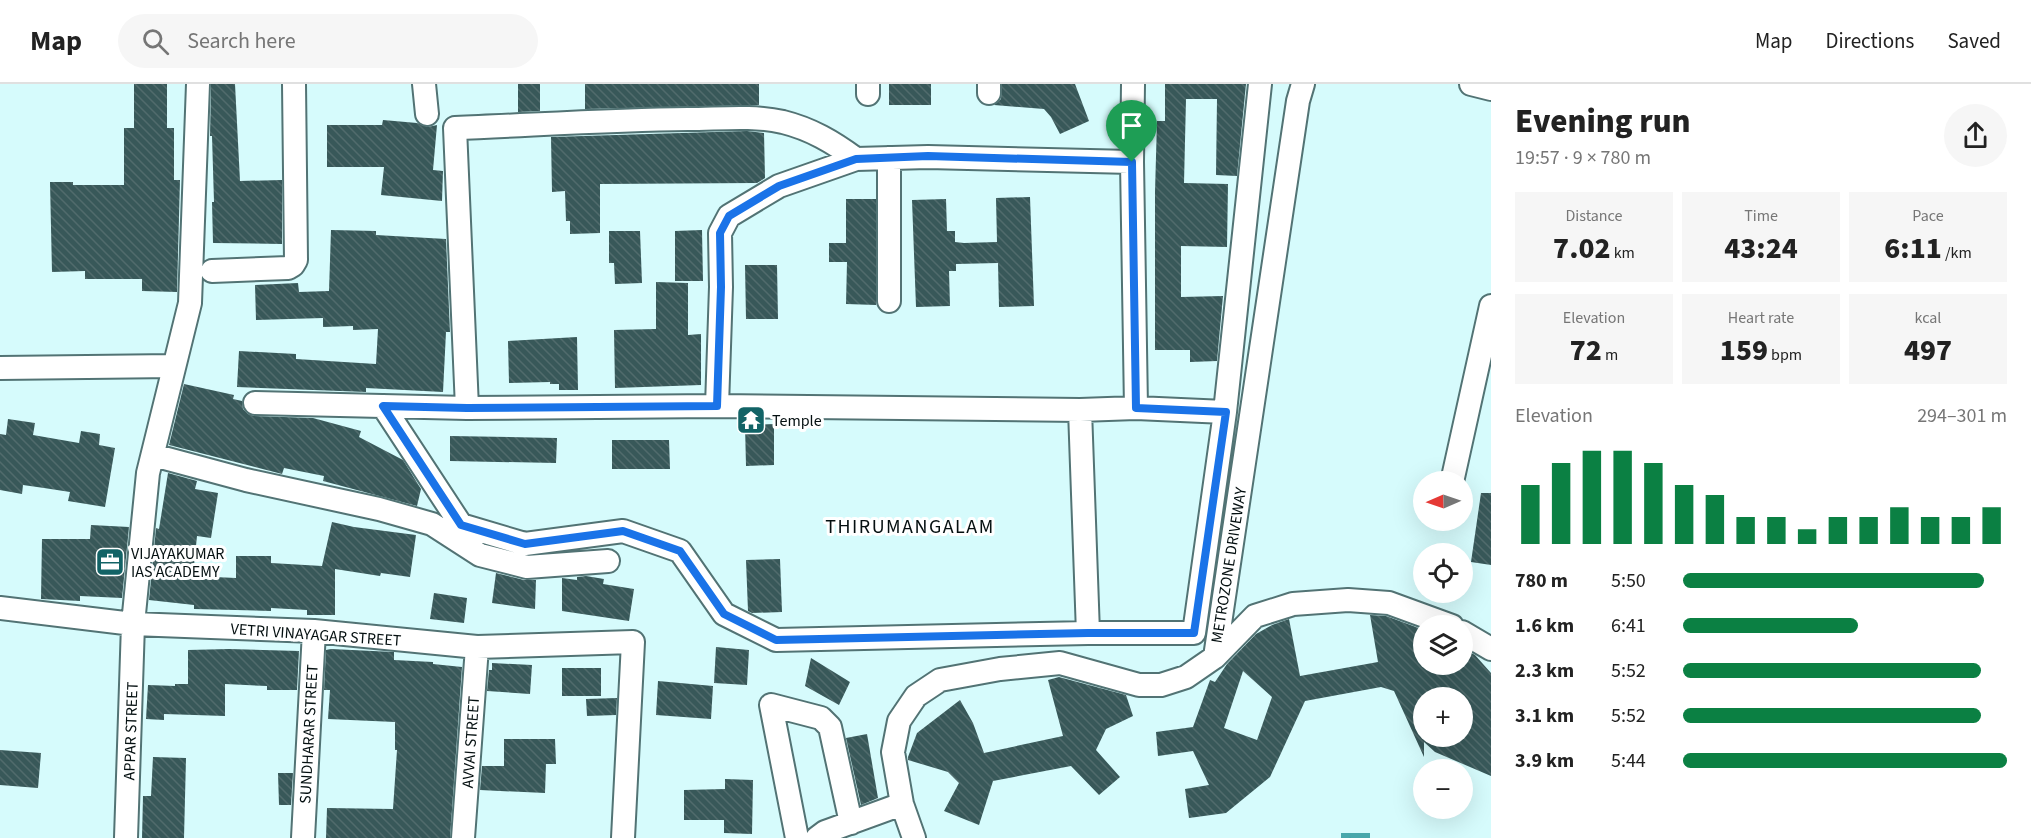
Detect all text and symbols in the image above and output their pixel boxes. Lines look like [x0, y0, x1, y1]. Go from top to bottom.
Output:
search box [118, 14, 538, 68]
text: Map [30, 21, 82, 61]
icon: search [139, 25, 172, 58]
text: Search here [187, 25, 296, 57]
text: Map [1755, 26, 1793, 56]
text: Directions [1826, 26, 1914, 56]
text: Saved [1947, 26, 2001, 56]
text: Evening run [1515, 98, 1691, 145]
pin [1106, 100, 1157, 162]
button: share [1944, 104, 2007, 167]
icon: arrive [1115, 109, 1148, 142]
text: 19:57 · 9 × 780 m [1515, 144, 1651, 172]
text: Distance [1566, 205, 1622, 227]
text: Time [1744, 205, 1778, 227]
text: Pace [1912, 205, 1944, 227]
text: 7.02 [1553, 227, 1610, 270]
text: 43:24 [1724, 227, 1798, 270]
text: 6:11 [1884, 227, 1942, 270]
text: km [1610, 242, 1635, 264]
text: /km [1942, 242, 1972, 264]
text: Elevation [1563, 307, 1625, 329]
text: Heart rate [1728, 307, 1794, 329]
text: kcal [1915, 307, 1941, 329]
text: 72 [1570, 329, 1602, 372]
text: 159 [1720, 329, 1768, 372]
text: 497 [1904, 329, 1952, 372]
text: m [1602, 344, 1618, 366]
text: bpm [1768, 344, 1802, 366]
text: Elevation [1515, 402, 1593, 430]
text: 294–301 m [1917, 402, 2007, 430]
temple icon: Temple [735, 404, 767, 436]
place label: Temple [772, 410, 822, 432]
north arrow [1413, 471, 1473, 531]
map controls [1413, 471, 1473, 819]
street label: METROZONE DRIVEWAY [1206, 485, 1252, 645]
district label: THIRUMANGALAM [825, 513, 995, 541]
place label: VIJAYAKUMAR IAS ACADEMY [131, 543, 224, 583]
button: locate [1413, 543, 1473, 603]
office icon: VIJAYAKUMAR IAS ACADEMY [94, 546, 126, 578]
text: 780 m [1515, 567, 1568, 595]
text: 5:50 [1611, 567, 1646, 595]
text: 1.6 km [1515, 612, 1574, 640]
text: 6:41 [1611, 612, 1646, 640]
button: layers [1413, 615, 1473, 675]
street label: VETRI VINAYAGAR STREET [230, 618, 402, 652]
text: 2.3 km [1515, 657, 1574, 685]
text: 5:52 [1611, 657, 1646, 685]
street label: SUNDHARAR STREET [294, 663, 324, 804]
street label: APPAR STREET [118, 681, 144, 781]
button: + [1413, 687, 1473, 747]
street label: AVVAI STREET [457, 695, 485, 789]
text: 3.1 km [1515, 702, 1574, 730]
text: 5:52 [1611, 702, 1646, 730]
text: 3.9 km [1515, 747, 1574, 775]
text: 5:44 [1611, 747, 1646, 775]
button: − [1413, 759, 1473, 819]

